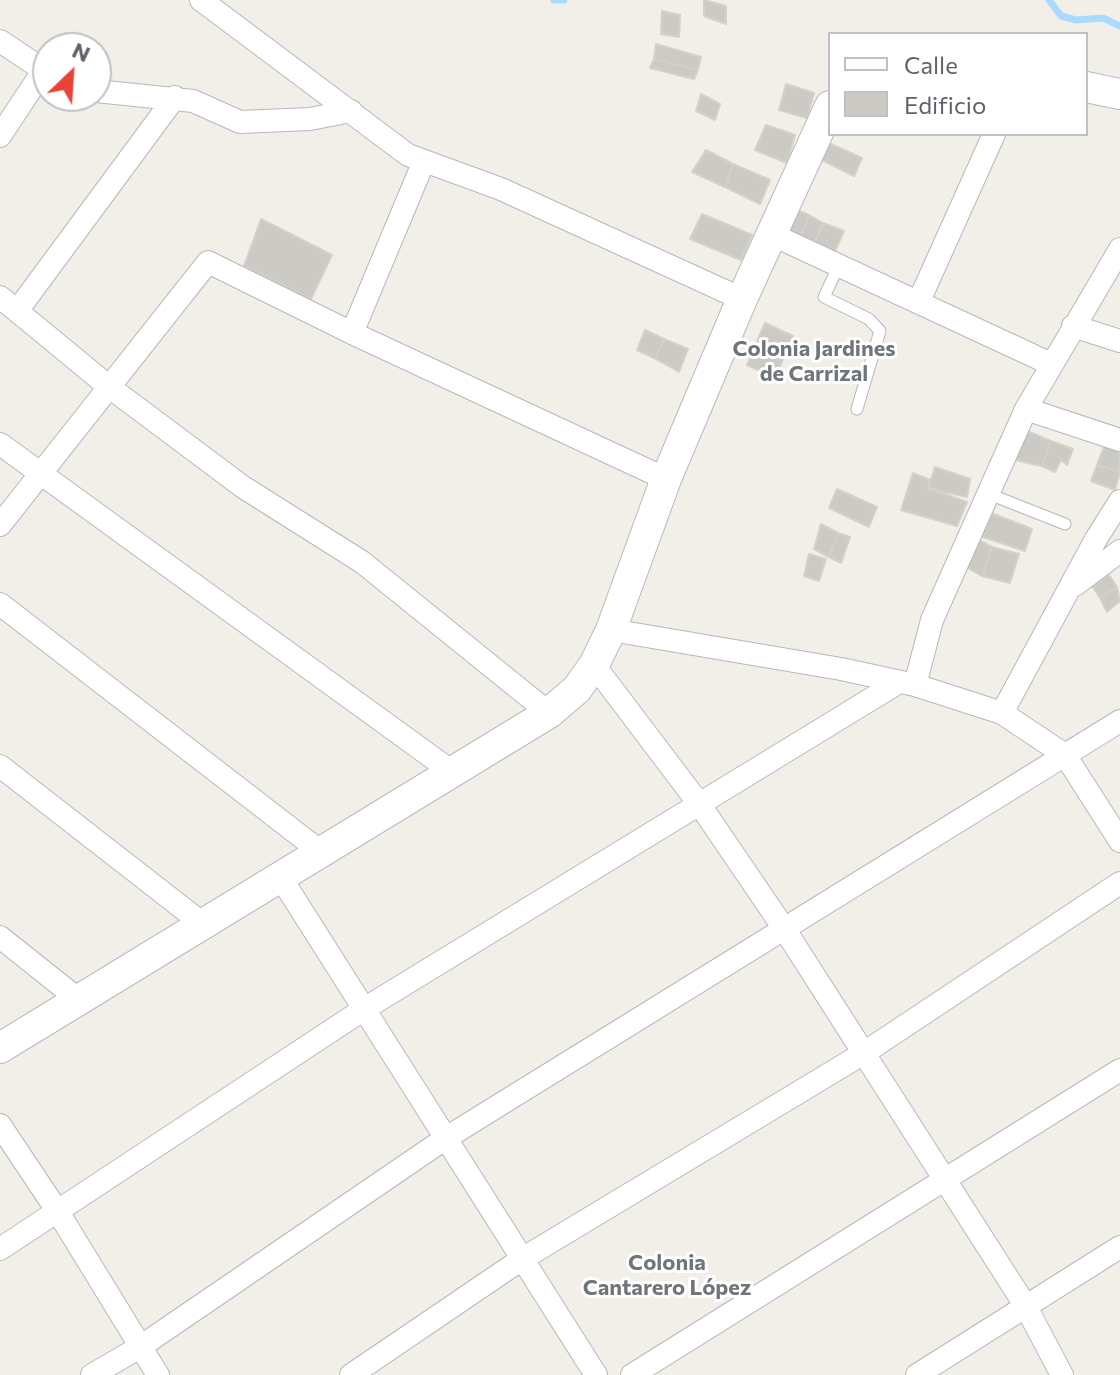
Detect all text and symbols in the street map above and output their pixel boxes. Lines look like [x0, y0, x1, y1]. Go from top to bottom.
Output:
north arrow [32, 32, 112, 112]
legend [828, 32, 1088, 136]
text: N [68, 36, 95, 67]
text: Calle [904, 50, 958, 79]
text: Edificio [904, 90, 986, 119]
district label: Colonia Jardines de Carrizal [733, 336, 895, 388]
district label: Colonia Cantarero López [583, 1250, 751, 1302]

